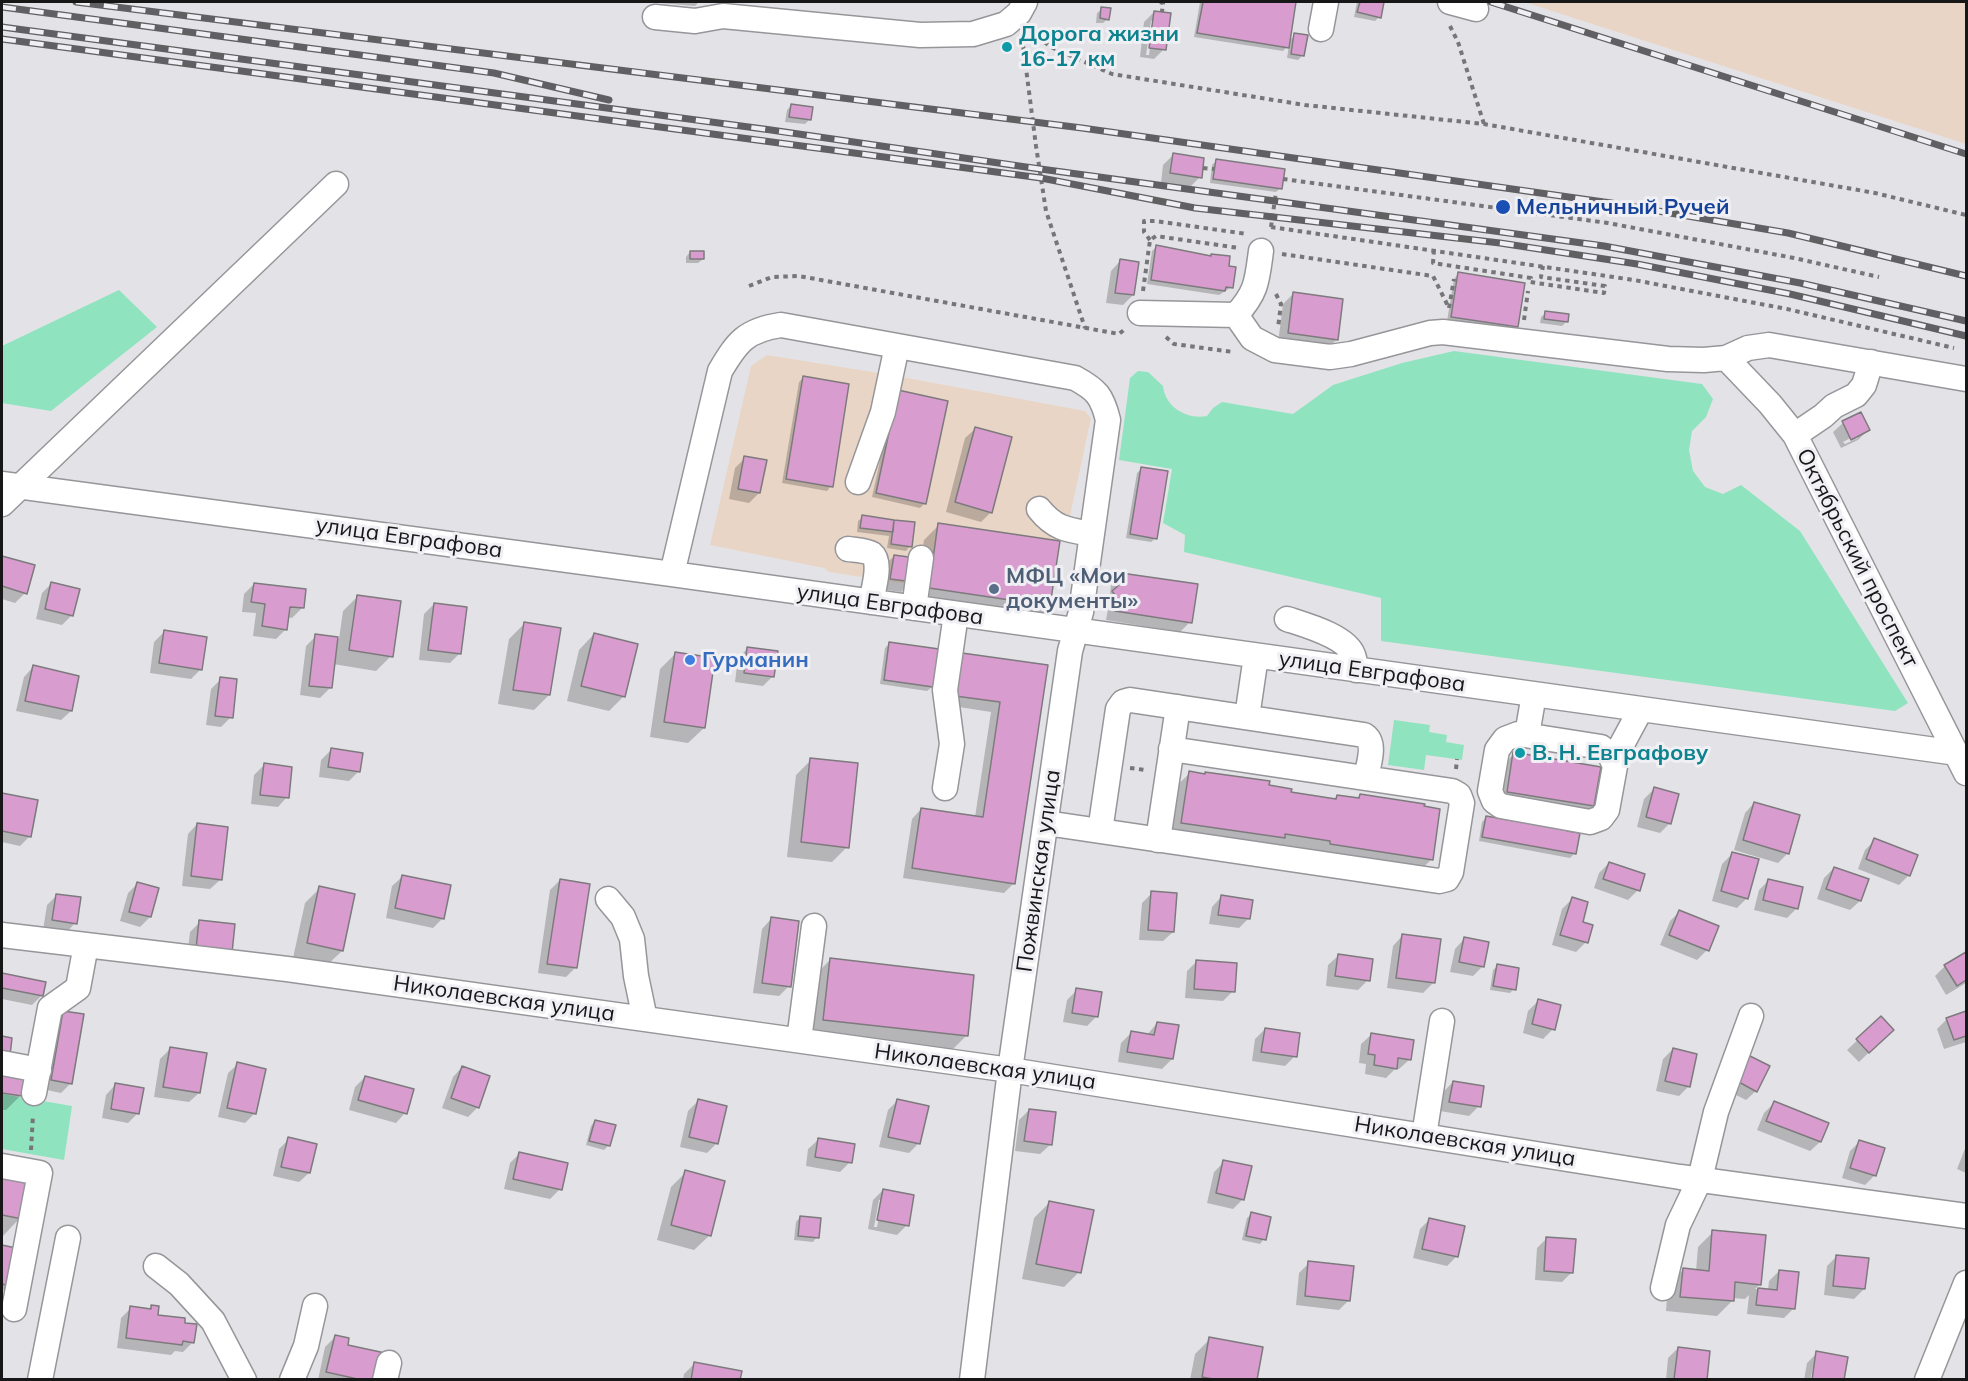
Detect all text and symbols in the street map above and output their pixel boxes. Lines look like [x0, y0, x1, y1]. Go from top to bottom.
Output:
place label: Дорога жизни 16-17 км [1019, 21, 1179, 72]
marker: Дорога жизни 16-17 км [1000, 40, 1014, 54]
place label: Мельничный Ручей [1516, 194, 1729, 220]
marker: Мельничный Ручей [1494, 198, 1512, 216]
street label: Октябрьский проспект [1790, 444, 1924, 672]
street label: улица Евграфова [314, 512, 504, 564]
place label: МФЦ «Мои документы» [1006, 563, 1138, 614]
street label: улица Евграфова [795, 579, 985, 631]
marker: МФЦ «Мои документы» [987, 582, 1001, 596]
street label: улица Евграфова [1277, 646, 1467, 698]
place label: Гурманин [702, 647, 809, 673]
marker: Гурманин [683, 653, 697, 667]
place label: В. Н. Евграфову [1532, 740, 1708, 766]
marker: В. Н. Евграфову [1513, 746, 1527, 760]
street label: Пожвинская улица [1012, 768, 1066, 974]
street label: Николаевская улица [392, 970, 616, 1028]
street label: Николаевская улица [873, 1038, 1097, 1096]
street label: Николаевская улица [1353, 1111, 1577, 1173]

